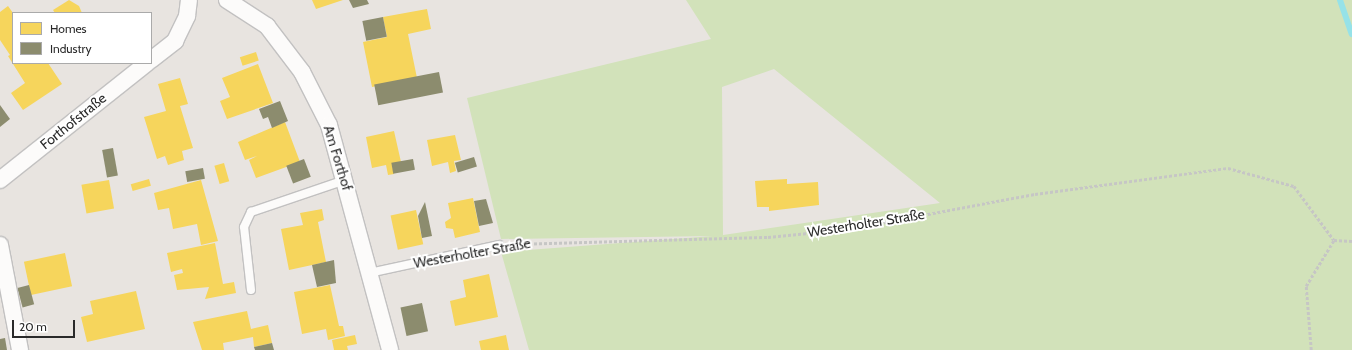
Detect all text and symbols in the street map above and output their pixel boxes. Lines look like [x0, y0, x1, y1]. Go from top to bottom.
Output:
legend [12, 12, 152, 64]
text: Homes [50, 21, 87, 36]
text: Industry [50, 41, 91, 56]
street label: Forthofstraße [37, 89, 109, 153]
street label: Am Forthof [320, 123, 356, 193]
street label: Westerholter Straße [806, 205, 926, 241]
street label: Westerholter Straße [412, 234, 532, 272]
scale bar [14, 312, 77, 338]
text: 20 m [19, 319, 47, 334]

